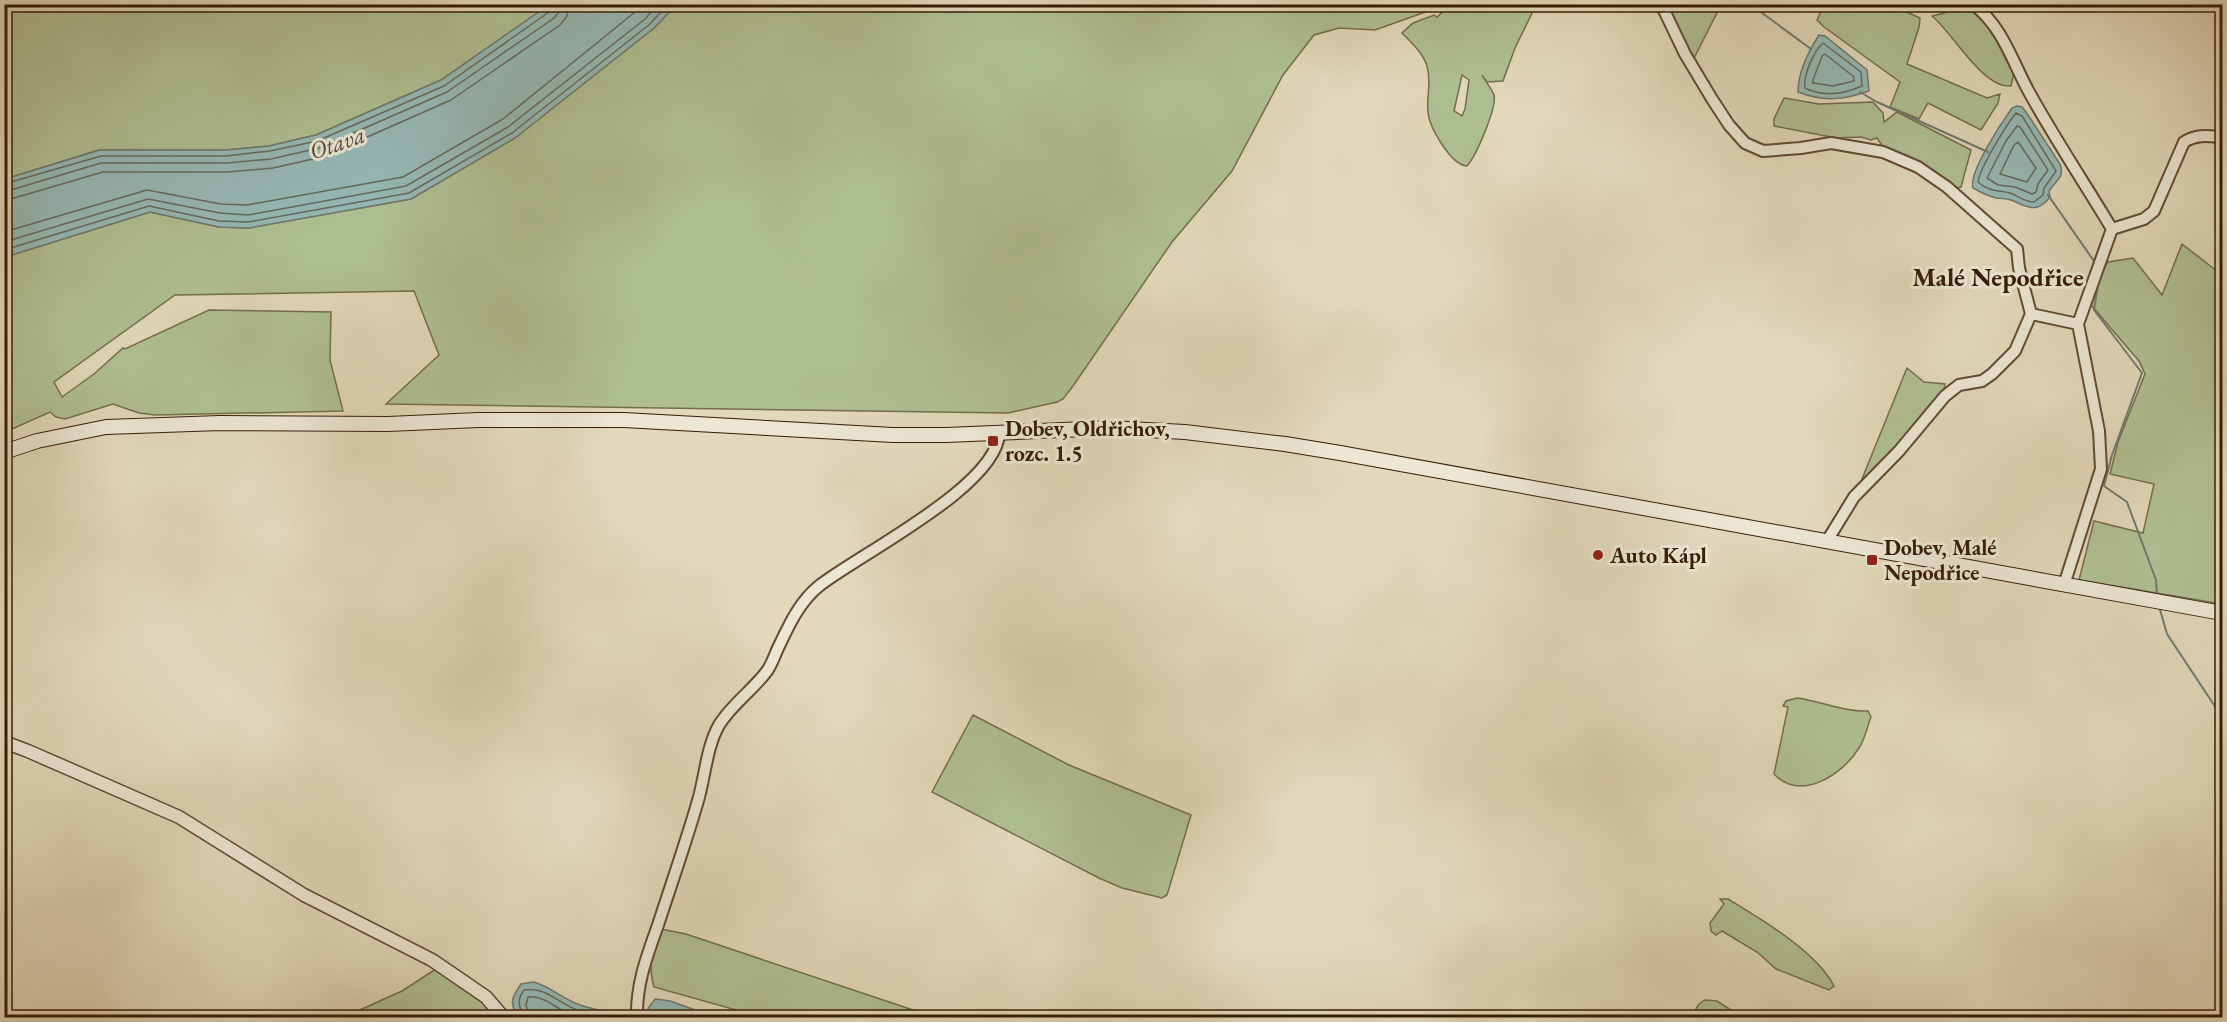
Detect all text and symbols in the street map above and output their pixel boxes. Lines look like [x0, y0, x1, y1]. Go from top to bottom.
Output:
water label: Otava [305, 119, 369, 166]
district label: Malé Nepodřice [1912, 260, 2084, 294]
place label: Dobev, Oldřichov, rozc. 1.5 [1005, 414, 1170, 468]
marker: Dobev, Oldřichov, rozc. 1.5 [986, 434, 1000, 448]
place label: Dobev, Malé Nepodřice [1884, 533, 1996, 587]
place label: Auto Kápl [1609, 541, 1707, 570]
marker: Auto Kápl [1591, 548, 1605, 562]
marker: Dobev, Malé Nepodřice [1865, 553, 1879, 567]

